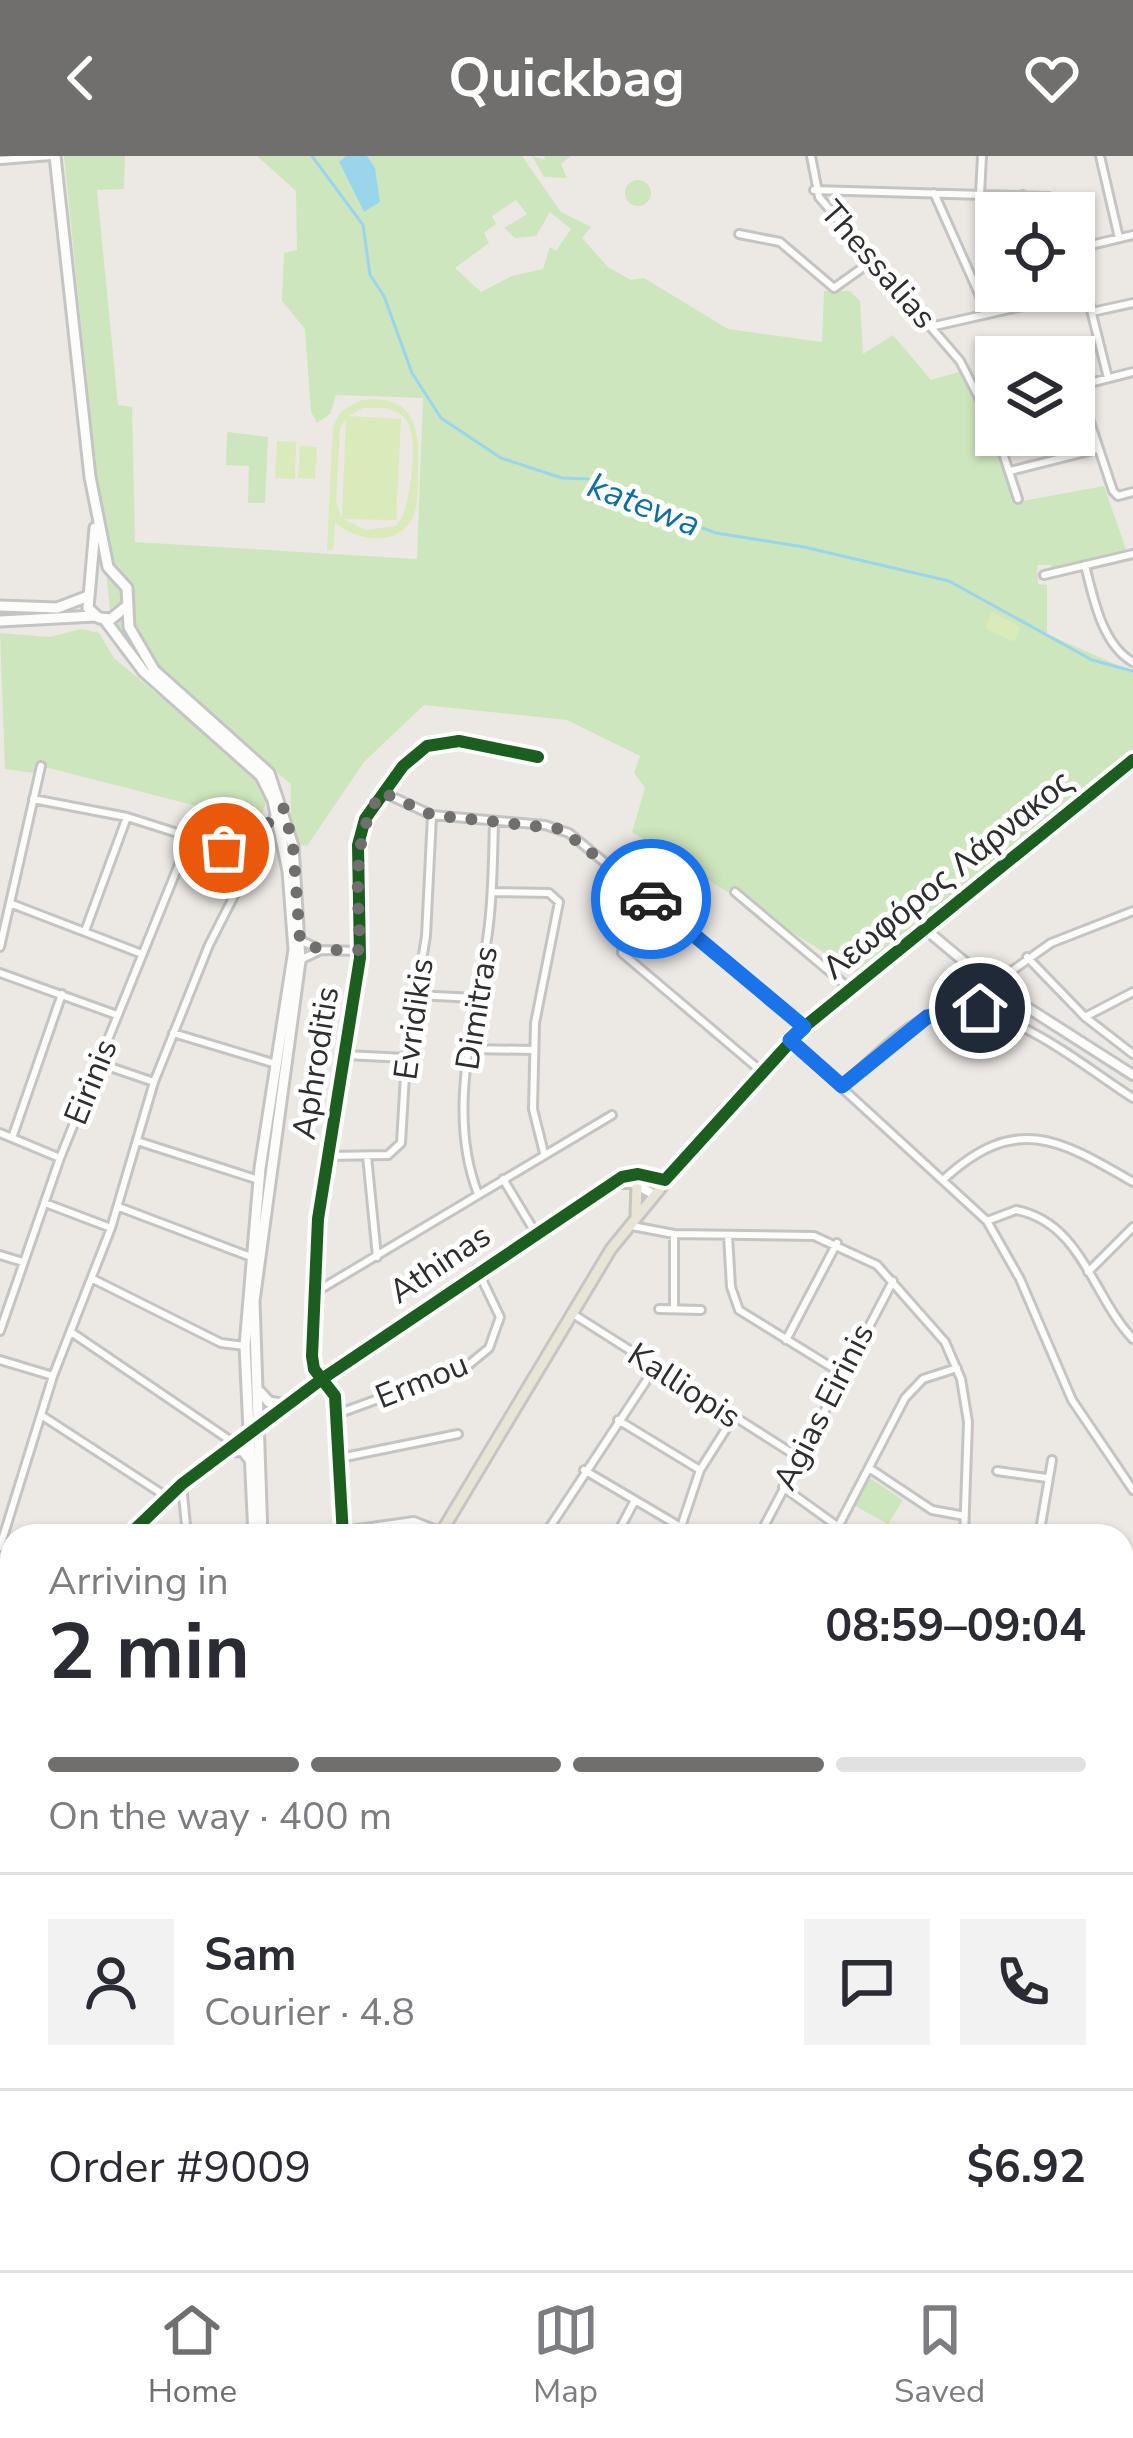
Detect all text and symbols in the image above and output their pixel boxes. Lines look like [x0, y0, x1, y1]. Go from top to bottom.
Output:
text: Quickbag [448, 41, 685, 115]
icon: back [48, 45, 114, 111]
icon: heart [1019, 45, 1085, 111]
street label: Thessalias [810, 191, 946, 339]
map controls [975, 192, 1095, 456]
button: locate [975, 192, 1095, 312]
button: layers [975, 336, 1095, 456]
water label: katewa [580, 461, 708, 549]
street label: Λεωφόρος Λάρνακος [814, 760, 1082, 990]
pin [173, 797, 275, 899]
icon: bag [191, 815, 257, 881]
courier [591, 839, 711, 959]
icon: car [618, 866, 684, 932]
street label: Dimitras [445, 943, 509, 1073]
street label: Evridikis [383, 955, 445, 1083]
pin [929, 957, 1031, 1059]
icon: home [947, 975, 1013, 1041]
street label: Aphroditis [282, 983, 350, 1143]
street label: Eirinis [54, 1032, 128, 1132]
street label: Athinas [380, 1214, 500, 1314]
street label: Agias Eirinis [763, 1316, 885, 1498]
street label: Kalliopis [619, 1333, 749, 1439]
street label: Ermou [369, 1342, 475, 1420]
text: Arriving in [48, 1555, 229, 1608]
text: 08:59–09:04 [825, 1596, 1086, 1657]
text: 2 min [48, 1599, 250, 1706]
text: On the way · 400 m [48, 1790, 392, 1843]
button: person [48, 1919, 174, 2045]
button: chat [804, 1919, 930, 2045]
button: phone [960, 1919, 1086, 2045]
text: Sam [204, 1925, 296, 1986]
text: Courier · 4.8 [204, 1986, 415, 2039]
text: Order #9009 [48, 2137, 311, 2198]
text: $6.92 [967, 2137, 1086, 2198]
tab: Home [148, 2297, 237, 2414]
tab: Map [533, 2297, 599, 2414]
tab: Saved [894, 2297, 985, 2414]

